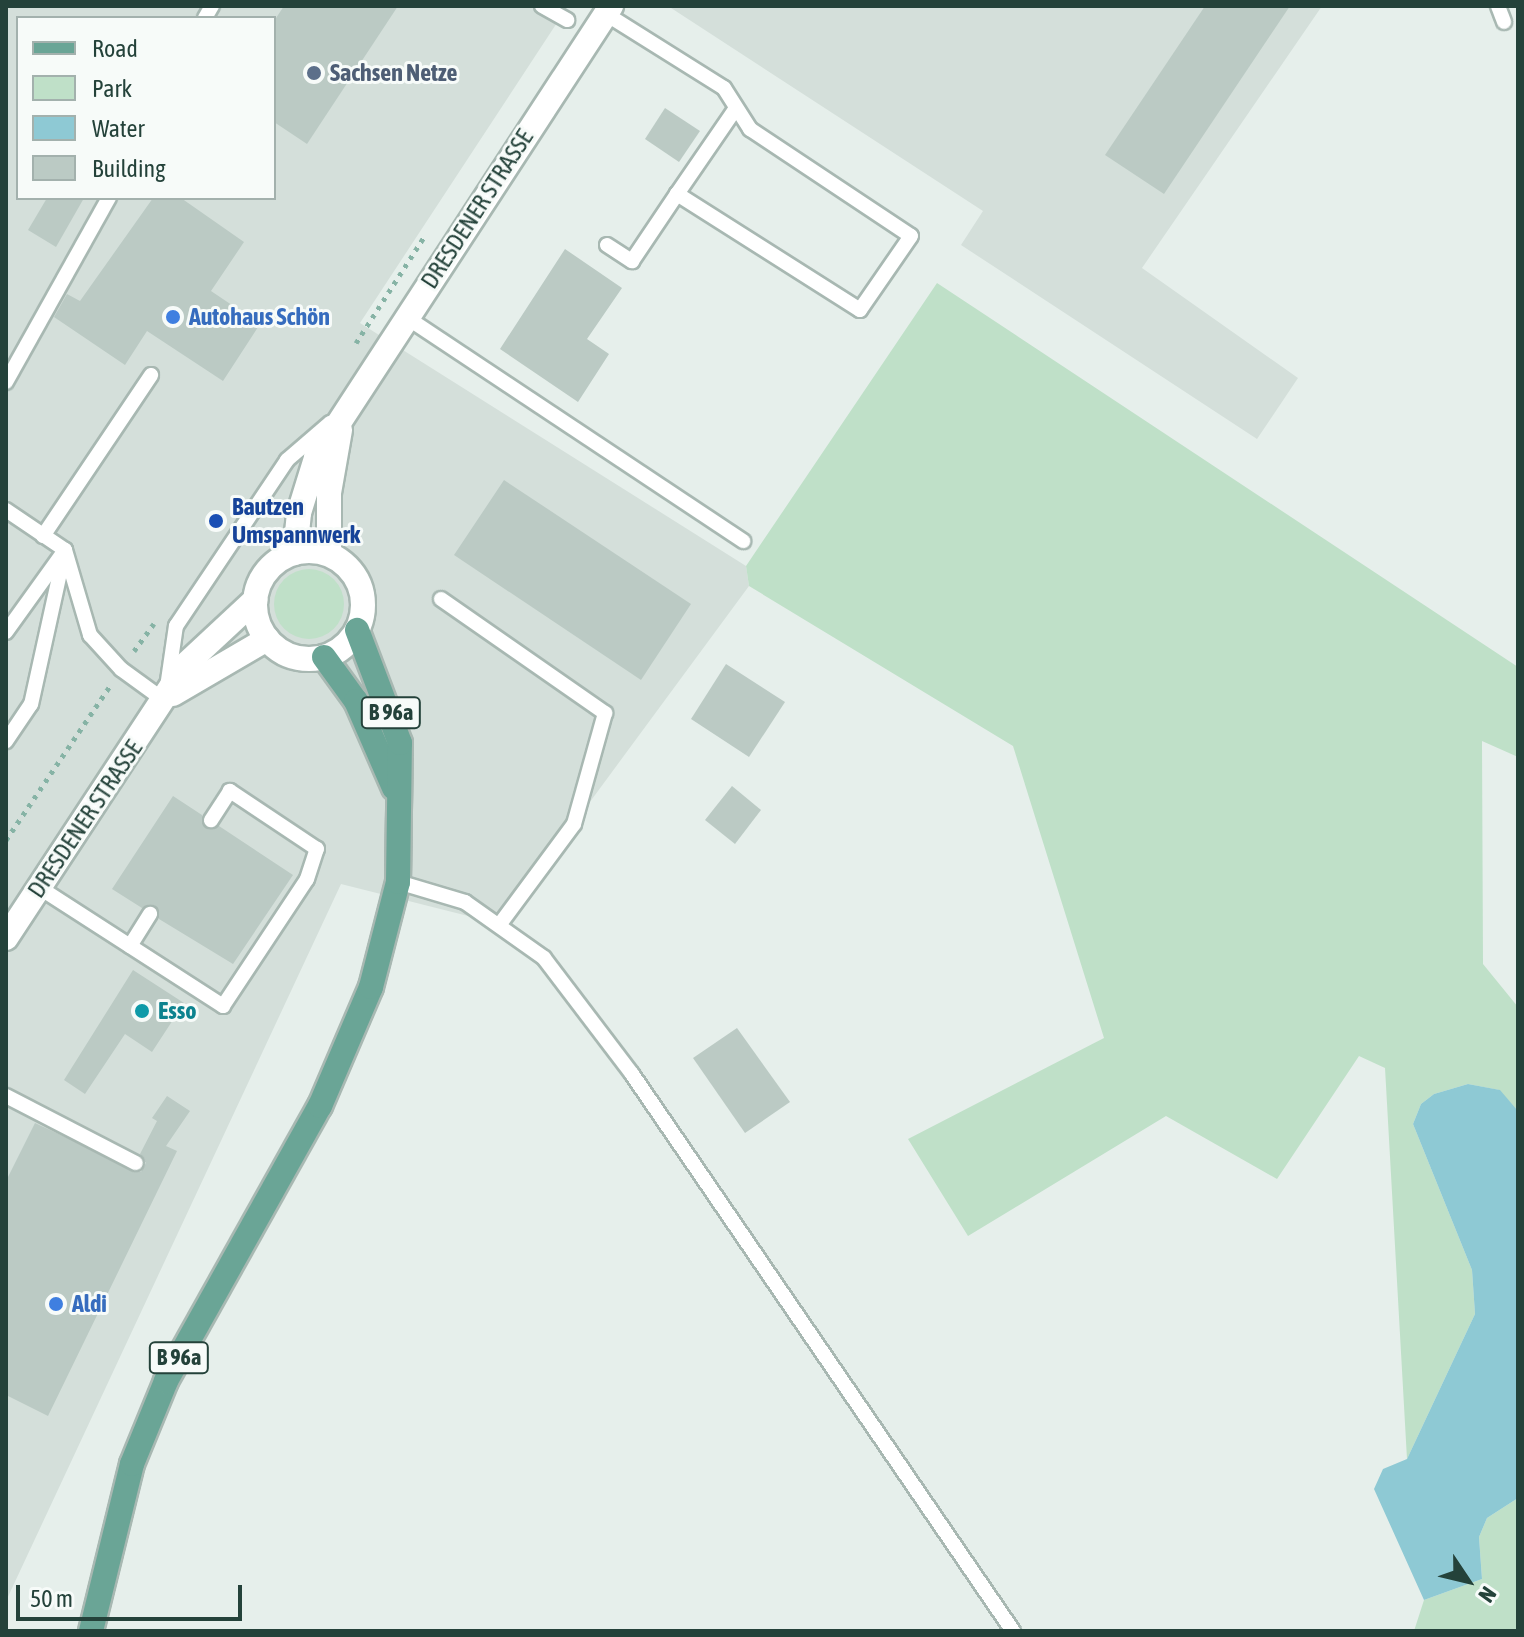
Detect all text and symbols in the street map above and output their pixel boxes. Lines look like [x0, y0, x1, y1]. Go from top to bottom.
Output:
legend [16, 16, 276, 200]
text: Road [92, 35, 138, 62]
place label: Sachsen Netze [330, 59, 457, 87]
marker: Sachsen Netze [305, 64, 323, 82]
text: Park [92, 75, 132, 102]
text: Water [92, 115, 145, 142]
street label: DRESDENER STRASSE [415, 124, 539, 294]
text: Building [92, 155, 165, 182]
place label: Autohaus Schön [189, 303, 330, 331]
marker: Autohaus Schön [164, 308, 182, 326]
place label: Bautzen Umspannwerk [232, 493, 360, 549]
marker: Bautzen Umspannwerk [207, 512, 225, 530]
road number: B 96a [359, 695, 423, 731]
street label: DRESDENER STRASSE [22, 735, 148, 903]
place label: Esso [158, 997, 196, 1025]
marker: Esso [133, 1002, 151, 1020]
place label: Aldi [72, 1290, 107, 1318]
marker: Aldi [47, 1295, 65, 1313]
road number: B 96a [147, 1340, 211, 1376]
north arrow [1428, 1541, 1508, 1621]
scale bar [20, 1569, 246, 1619]
text: N [1473, 1582, 1502, 1608]
text: 50 m [30, 1585, 73, 1612]

